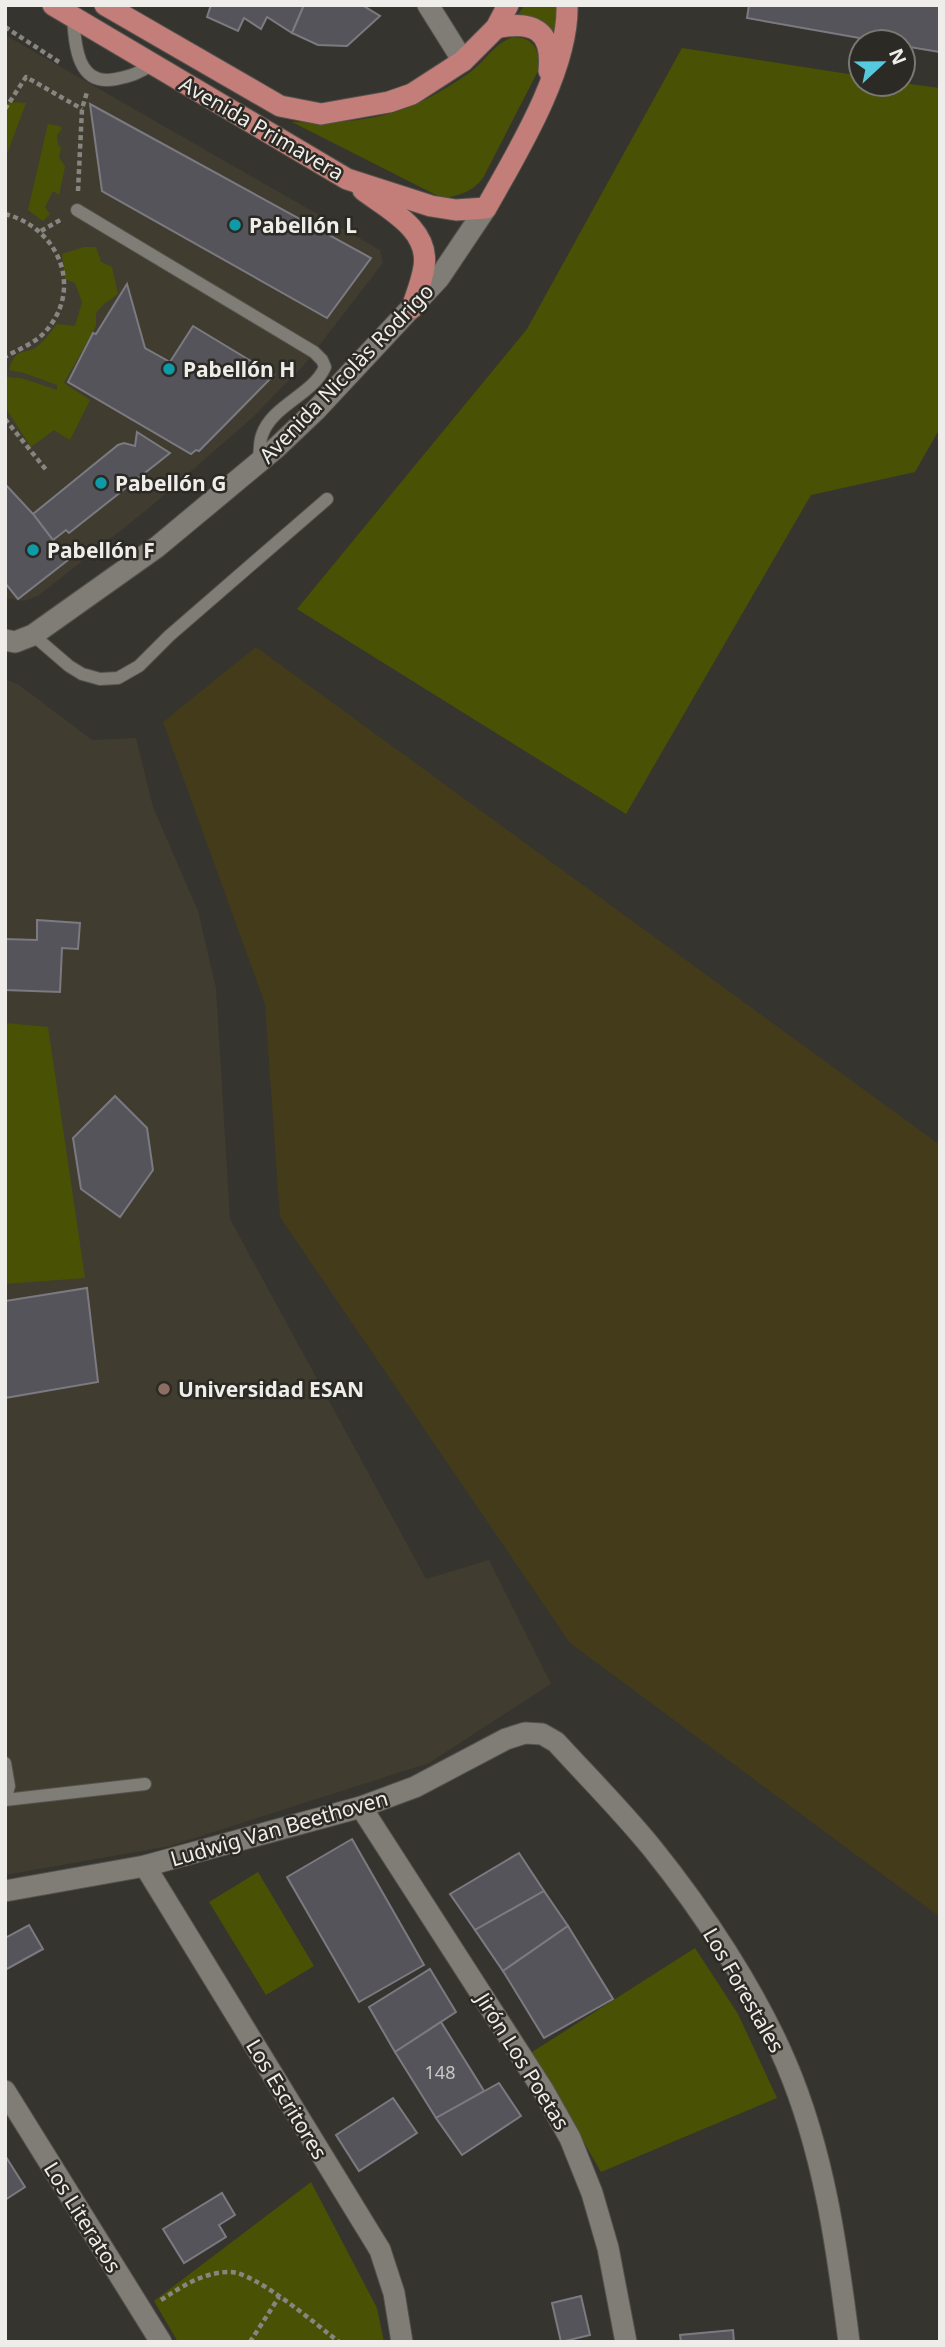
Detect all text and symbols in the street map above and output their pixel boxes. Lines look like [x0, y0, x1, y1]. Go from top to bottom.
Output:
north arrow [847, 28, 917, 98]
text: N [883, 45, 913, 69]
street label: Avenida Primavera [175, 70, 349, 186]
place label: Pabellón L [249, 211, 357, 239]
marker: Pabellón L [227, 217, 243, 233]
street label: Avenida Nicolàs Rodrigo [253, 277, 439, 469]
place label: Pabellón H [183, 355, 295, 383]
marker: Pabellón H [161, 361, 177, 377]
place label: Pabellón G [115, 469, 226, 497]
marker: Pabellón G [93, 475, 109, 491]
place label: Pabellón F [47, 536, 155, 564]
marker: Pabellón F [25, 542, 41, 558]
place label: Universidad ESAN [178, 1375, 364, 1403]
marker: Universidad ESAN [156, 1381, 172, 1397]
street label: Ludwig Van Beethoven [167, 1783, 391, 1873]
street label: Los Forestales [697, 1923, 791, 2057]
street label: Jirón Los Poetas [469, 1986, 576, 2135]
street label: Los Escritores [240, 2034, 334, 2164]
house number: 148 [425, 2060, 455, 2084]
street label: Los Literatos [38, 2156, 128, 2278]

